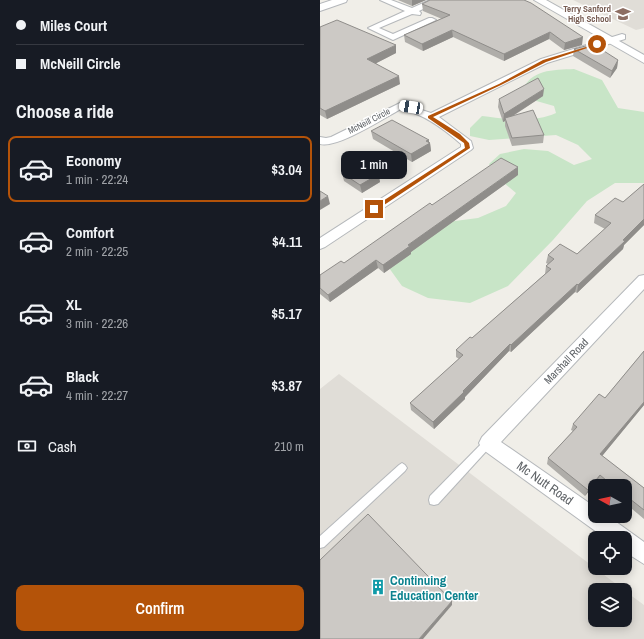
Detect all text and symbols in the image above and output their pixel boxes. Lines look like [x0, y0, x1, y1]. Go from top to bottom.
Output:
place label: Terry Sanford High School [563, 3, 611, 25]
school or university icon: Terry Sanford High School [614, 5, 632, 23]
text: Miles Court [40, 15, 107, 36]
route start [588, 35, 606, 53]
text: McNeill Circle [40, 53, 121, 74]
text: Choose a ride [16, 99, 114, 124]
car [398, 99, 424, 115]
street label: McNeill Circle [346, 105, 392, 137]
text: Economy [66, 150, 121, 171]
icon: car [18, 151, 54, 187]
callout: 1 min [341, 151, 407, 179]
text: 1 min [360, 156, 388, 173]
text: $3.04 [271, 159, 302, 180]
text: 1 min · 22:24 [66, 171, 128, 188]
route end [365, 200, 383, 218]
text: Comfort [66, 222, 114, 243]
icon: car [18, 223, 54, 259]
text: $4.11 [272, 231, 302, 252]
text: 2 min · 22:25 [66, 243, 128, 260]
text: XL [66, 294, 82, 315]
icon: car [18, 295, 54, 331]
text: $5.17 [271, 303, 302, 324]
text: 3 min · 22:26 [66, 315, 128, 332]
street label: Marshall Road [541, 335, 591, 387]
text: Black [66, 366, 99, 387]
icon: car [18, 367, 54, 403]
text: $3.87 [271, 375, 302, 396]
text: 4 min · 22:27 [66, 387, 128, 404]
icon: cash [16, 435, 38, 457]
text: Cash [48, 436, 77, 457]
text: 210 m [274, 438, 304, 455]
street label: Mc Nutt Road [513, 457, 577, 509]
north arrow [588, 479, 632, 523]
map controls [588, 479, 632, 627]
button: locate [588, 531, 632, 575]
place label: Continuing Education Center [390, 572, 479, 604]
building icon: Continuing Education Center [369, 578, 387, 596]
button: layers [588, 583, 632, 627]
button: Confirm [16, 585, 304, 631]

